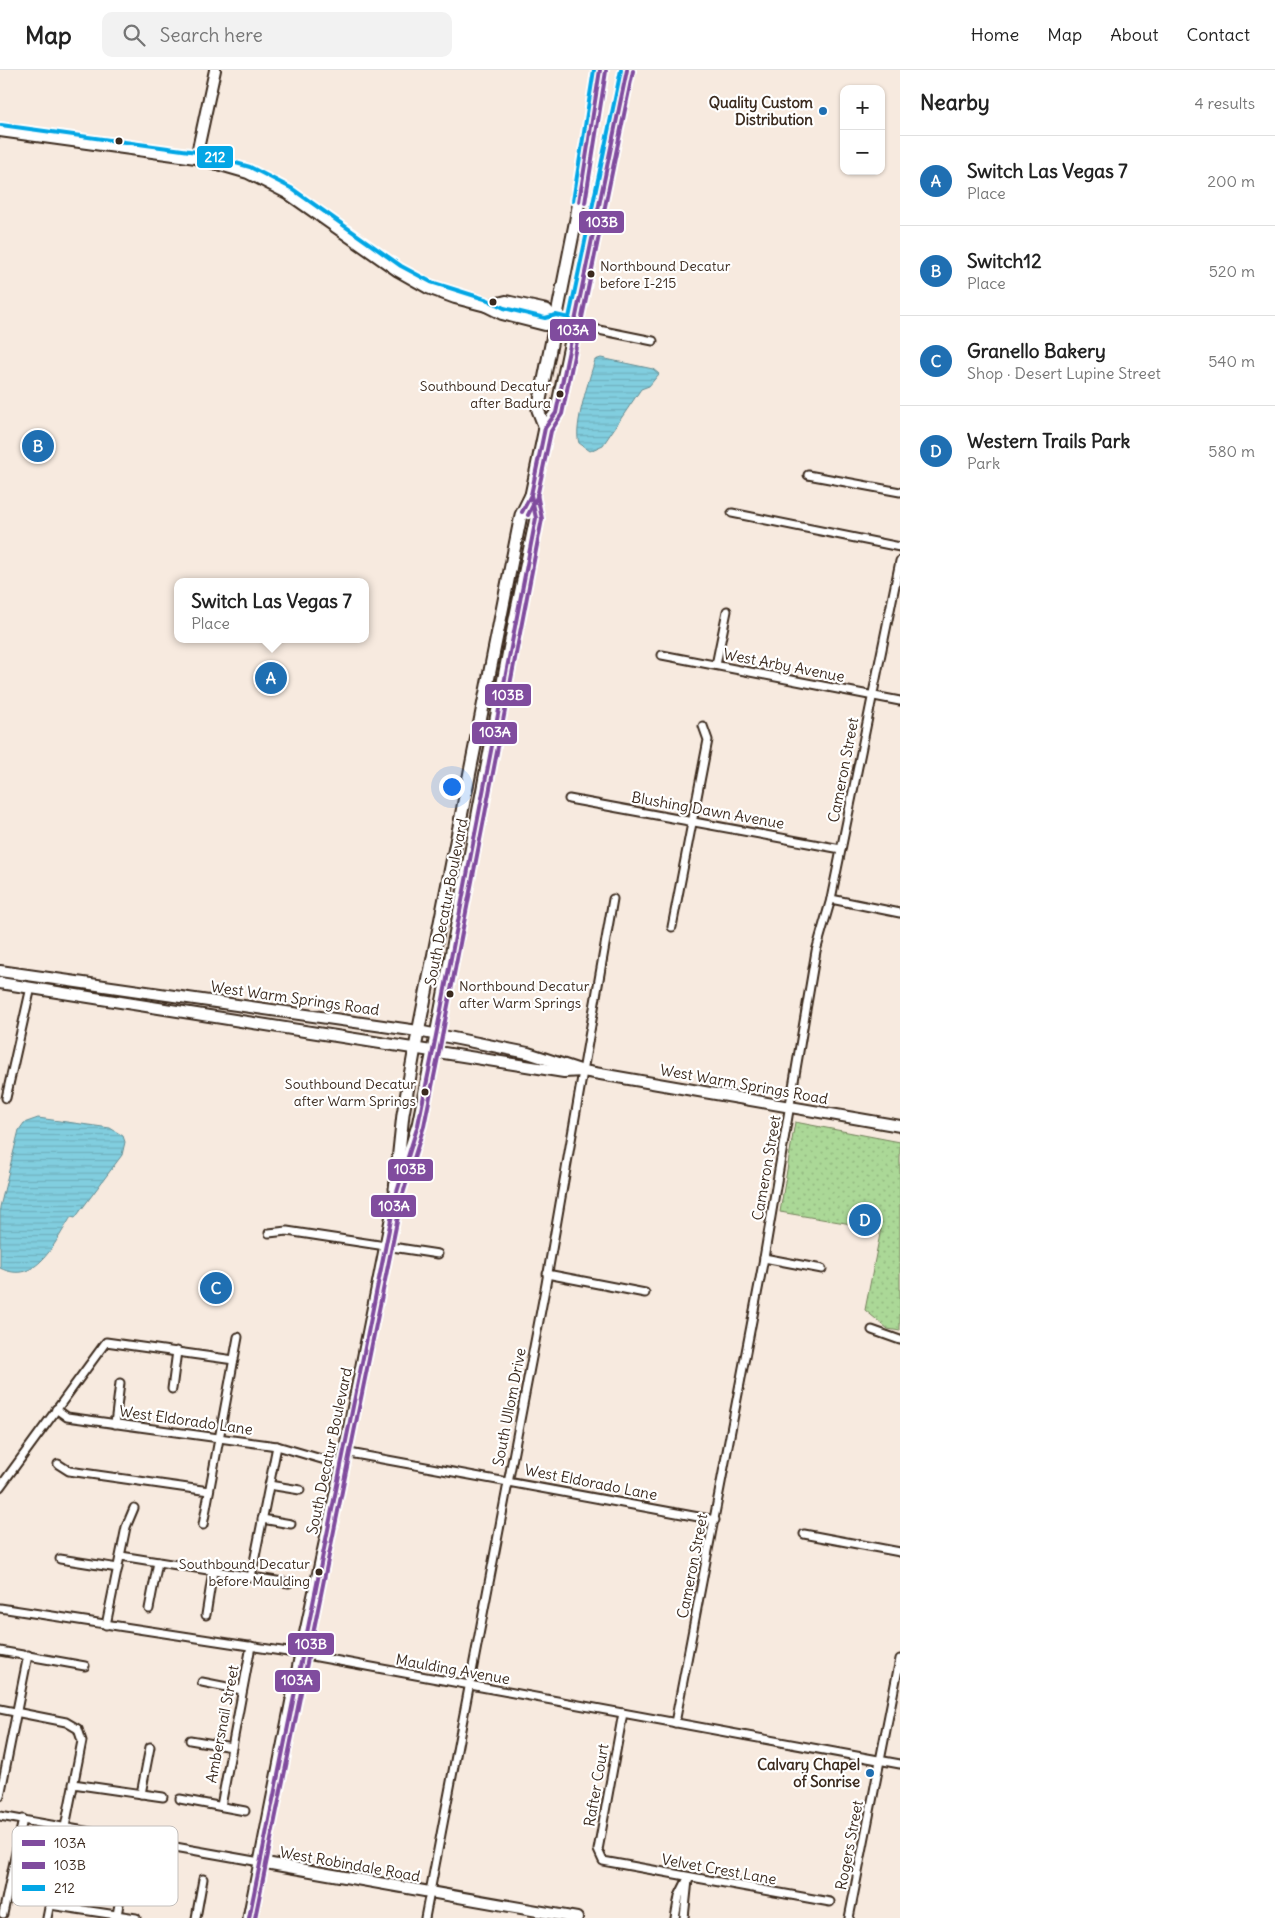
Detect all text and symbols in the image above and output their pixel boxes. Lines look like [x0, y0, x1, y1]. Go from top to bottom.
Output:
search box [102, 12, 452, 57]
text: Map [25, 20, 72, 50]
icon: search [120, 21, 148, 49]
text: Search here [160, 23, 263, 47]
text: Home [971, 23, 1019, 46]
text: Map [1047, 23, 1082, 46]
text: About [1110, 23, 1158, 46]
text: Contact [1186, 23, 1250, 46]
map controls [840, 85, 885, 175]
button: + [840, 85, 885, 130]
text: Nearby [920, 89, 990, 116]
place label: Quality Custom Distribution [709, 93, 813, 129]
text: 4 results [1194, 93, 1255, 113]
marker: Quality Custom Distribution [817, 105, 829, 117]
button: − [840, 130, 885, 175]
unlabelled marker [114, 136, 124, 146]
line badge: 212 [196, 145, 234, 169]
text: 212 [205, 148, 226, 166]
text: Switch Las Vegas 7 [967, 159, 1128, 183]
text: A [931, 171, 941, 191]
text: 200 m [1207, 171, 1255, 191]
text: Place [967, 183, 1006, 203]
line badge: 103B [578, 210, 625, 234]
text: 103B [586, 213, 618, 231]
text: Switch12 [967, 249, 1042, 273]
place label: Northbound Decatur before I-215 [600, 257, 731, 292]
text: B [931, 261, 941, 281]
text: 520 m [1209, 261, 1255, 281]
marker: Northbound Decatur before I-215 [586, 269, 596, 279]
text: Place [967, 273, 1006, 293]
unlabelled marker [488, 297, 498, 307]
line badge: 103A [549, 318, 597, 342]
text: 103A [557, 321, 589, 339]
text: Granello Bakery [967, 339, 1106, 363]
text: C [931, 351, 941, 371]
text: 540 m [1208, 351, 1255, 371]
text: Shop · Desert Lupine Street [967, 363, 1161, 383]
place label: Southbound Decatur after Badura [420, 377, 551, 412]
marker: Southbound Decatur after Badura [555, 389, 565, 399]
pin: B [22, 427, 54, 465]
text: Western Trails Park [967, 429, 1130, 453]
text: D [930, 441, 942, 461]
text: 580 m [1208, 441, 1255, 461]
text: Park [967, 453, 1000, 473]
popup [174, 578, 369, 643]
text: Switch Las Vegas 7 [191, 589, 352, 613]
text: Place [191, 613, 230, 633]
street label: West Arby Avenue [722, 644, 846, 686]
pin: A [255, 659, 287, 697]
line badge: 103B [484, 683, 532, 707]
text: 103B [492, 686, 524, 704]
street label: Cameron Street [824, 716, 862, 824]
line badge: 103A [471, 721, 518, 745]
text: 103A [479, 723, 511, 741]
your location [439, 774, 465, 800]
street label: Blushing Dawn Avenue [630, 787, 786, 833]
street label: South Decatur Boulevard [420, 817, 472, 987]
street label: West Warm Springs Road [209, 977, 381, 1019]
place label: Northbound Decatur after Warm Springs [459, 977, 590, 1012]
marker: Northbound Decatur after Warm Springs [445, 989, 455, 999]
street label: West Warm Springs Road [659, 1060, 830, 1108]
place label: Southbound Decatur after Warm Springs [285, 1075, 416, 1110]
marker: Southbound Decatur after Warm Springs [420, 1087, 430, 1097]
street label: Cameron Street [747, 1114, 785, 1222]
line badge: 103B [387, 1158, 434, 1182]
text: 103B [394, 1160, 426, 1178]
line badge: 103A [370, 1194, 417, 1218]
text: 103A [378, 1197, 410, 1215]
pin: D [849, 1201, 881, 1239]
pin: C [200, 1269, 232, 1307]
street label: South Ullom Drive [488, 1346, 530, 1468]
street label: South Decatur Boulevard [302, 1366, 356, 1536]
street label: West Eldorado Lane [118, 1401, 254, 1439]
street label: West Eldorado Lane [523, 1460, 659, 1504]
street label: Cameron Street [673, 1512, 711, 1620]
place label: Southbound Decatur before Maulding [179, 1555, 310, 1590]
marker: Southbound Decatur before Maulding [314, 1567, 324, 1577]
line badge: 103B [287, 1632, 335, 1656]
text: 103B [295, 1635, 327, 1653]
street label: Maulding Avenue [394, 1650, 512, 1688]
street label: Ambersnail Street [201, 1663, 243, 1785]
line badge: 103A [274, 1669, 321, 1693]
text: 103A [281, 1671, 313, 1689]
street label: Rafter Court [579, 1742, 613, 1828]
place label: Calvary Chapel of Sonrise [757, 1755, 860, 1791]
marker: Calvary Chapel of Sonrise [864, 1767, 876, 1779]
street label: Rogers Street [831, 1799, 867, 1891]
legend [12, 1826, 178, 1906]
text: 103A [54, 1834, 86, 1852]
street label: West Robindale Road [278, 1842, 422, 1886]
street label: Velvet Crest Lane [660, 1850, 778, 1888]
text: 103B [54, 1856, 86, 1874]
text: 212 [54, 1879, 75, 1897]

